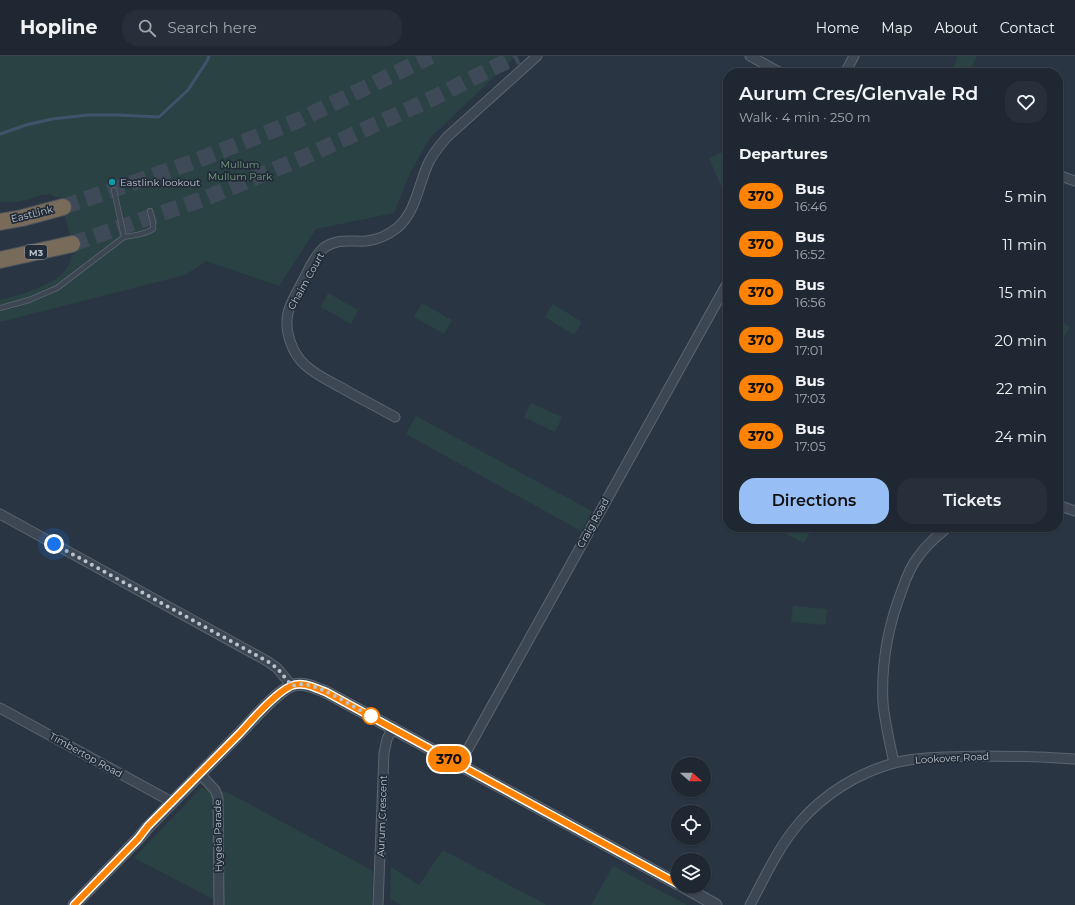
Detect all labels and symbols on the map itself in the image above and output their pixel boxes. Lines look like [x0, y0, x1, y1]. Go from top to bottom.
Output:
park label: Mullum Mullum Park [208, 158, 272, 183]
place label: Eastlink lookout [120, 176, 200, 189]
marker: Eastlink lookout [107, 177, 117, 187]
street label: EastLink [10, 203, 54, 225]
road number: M3 [25, 245, 47, 259]
street label: Chaim Court [285, 250, 327, 312]
street label: Craig Road [574, 496, 612, 550]
your location [44, 534, 64, 554]
unlabelled marker [362, 707, 380, 725]
street label: Timbertop Road [47, 730, 125, 780]
line badge: 370 [426, 746, 472, 772]
street label: Lookover Road [915, 750, 989, 766]
north arrow [671, 757, 711, 797]
street label: Aurum Crescent [374, 775, 390, 857]
street label: Hygeia Parade [211, 800, 225, 872]

